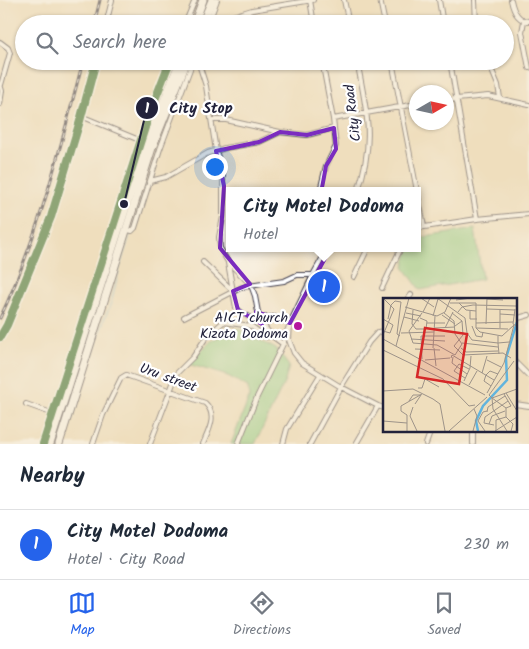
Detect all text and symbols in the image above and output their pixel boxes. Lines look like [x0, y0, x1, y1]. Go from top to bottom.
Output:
search box [15, 15, 514, 70]
text: Search here [73, 28, 167, 58]
icon: search [33, 29, 61, 57]
street label: City Road [338, 82, 367, 143]
north arrow [409, 85, 454, 130]
callout: City Stop [135, 93, 243, 123]
text: 1 [145, 97, 150, 121]
text: City Stop [169, 97, 233, 121]
your location [202, 154, 228, 180]
popup [226, 187, 421, 252]
text: City Motel Dodoma [243, 192, 404, 222]
text: Hotel [243, 222, 278, 247]
pin: 1 [308, 268, 340, 306]
inset map [383, 298, 516, 432]
place label: AICT church Kizota Dodoma [200, 307, 288, 345]
marker: AICT church Kizota Dodoma [292, 320, 304, 332]
street label: Uru street [136, 358, 200, 399]
text: Nearby [20, 460, 85, 493]
text: City Motel Dodoma [67, 517, 228, 547]
text: 1 [34, 532, 38, 557]
text: 230 m [463, 532, 509, 557]
text: Hotel · City Road [67, 547, 185, 572]
tab: Map [68, 589, 96, 641]
tab: Directions [233, 589, 291, 641]
tab: Saved [427, 589, 461, 641]

